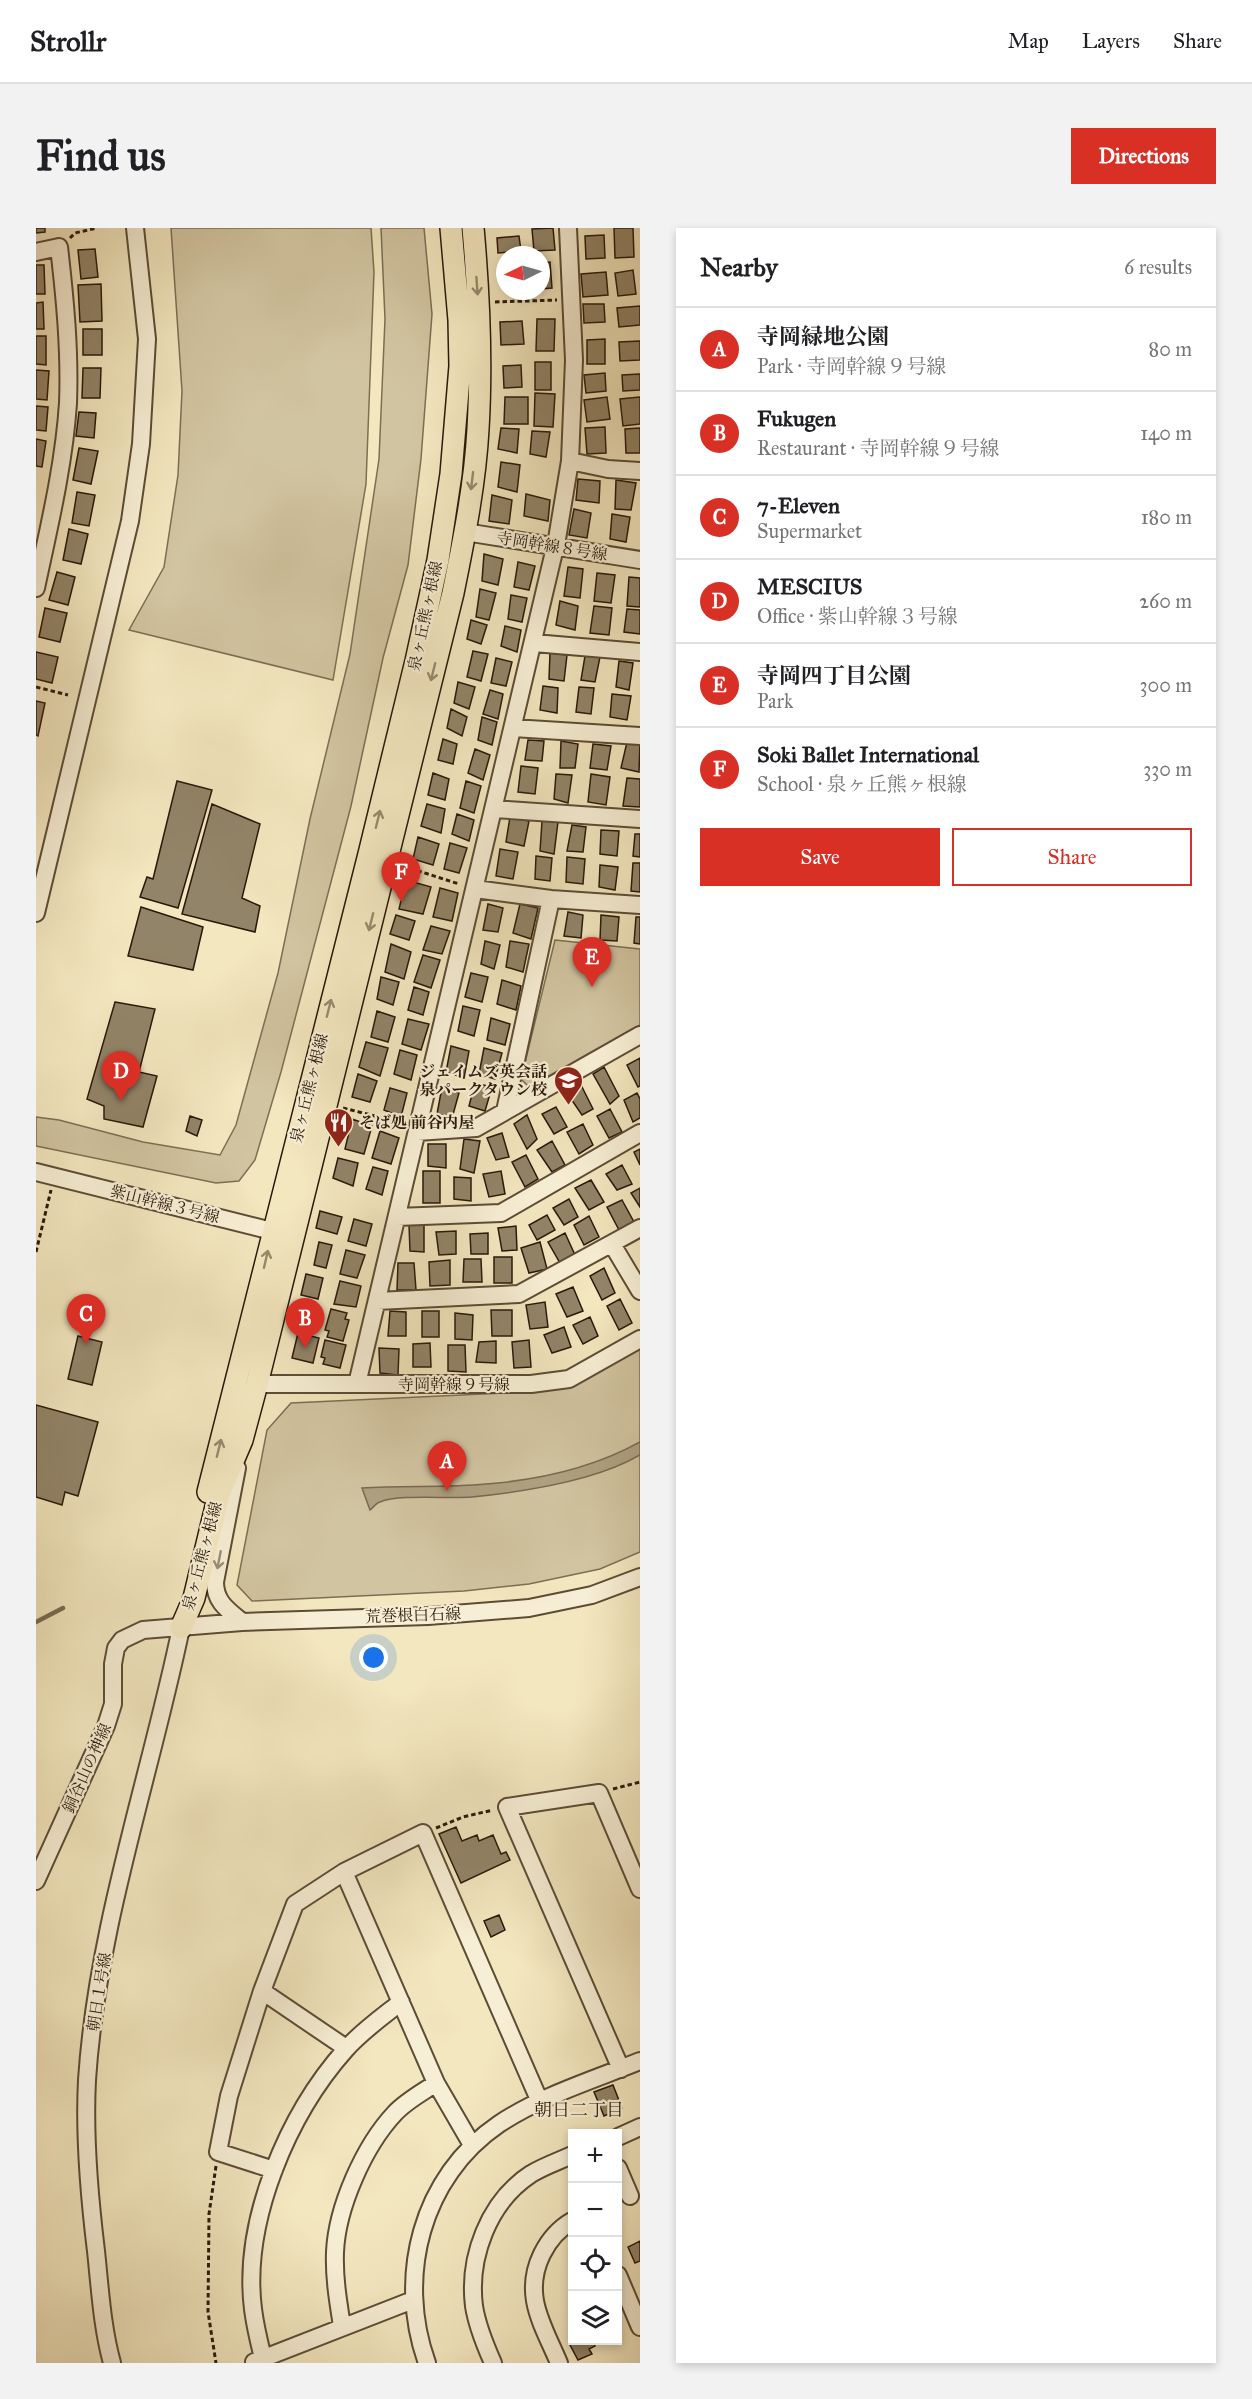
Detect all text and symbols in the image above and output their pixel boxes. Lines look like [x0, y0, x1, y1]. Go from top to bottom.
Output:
text: Strollr [30, 24, 106, 59]
text: Map [1008, 28, 1049, 54]
text: Layers [1082, 28, 1140, 54]
text: Share [1173, 28, 1222, 54]
button: Directions [1071, 128, 1216, 184]
text: Find us [36, 130, 166, 182]
north arrow [496, 246, 550, 300]
text: Nearby [700, 251, 778, 283]
text: 6 results [1124, 255, 1192, 279]
one-way arrow [472, 276, 483, 296]
text: 寺岡緑地公園 [757, 323, 889, 350]
text: A [713, 337, 726, 361]
text: 80 m [1149, 337, 1192, 361]
text: Park · 寺岡幹線９号線 [757, 354, 946, 378]
text: Fukugen [757, 405, 836, 432]
text: B [713, 421, 726, 445]
text: 140 m [1140, 421, 1192, 445]
text: Restaurant · 寺岡幹線９号線 [757, 436, 1000, 460]
one-way arrow [466, 470, 477, 490]
text: 7-Eleven [757, 492, 840, 519]
text: C [713, 505, 726, 529]
text: 180 m [1141, 505, 1192, 529]
text: Supermarket [757, 519, 862, 543]
street label: 寺岡幹線８号線 [495, 528, 609, 564]
street label: 泉ヶ丘熊ヶ根線 [404, 559, 446, 673]
text: MESCIUS [757, 573, 862, 600]
text: D [712, 589, 727, 613]
text: 260 m [1139, 589, 1192, 613]
text: Office · 紫山幹線３号線 [757, 604, 958, 628]
one-way arrow [427, 662, 439, 681]
text: 寺岡四丁目公園 [757, 662, 911, 689]
text: E [712, 673, 727, 697]
text: 300 m [1140, 673, 1192, 697]
text: Park [757, 689, 793, 713]
text: Soki Ballet International [757, 741, 979, 768]
text: F [713, 757, 726, 781]
text: 330 m [1143, 757, 1192, 781]
text: School · 泉ヶ丘熊ヶ根線 [757, 772, 967, 796]
one-way arrow [372, 810, 384, 829]
button: Save [700, 828, 940, 886]
button: Share [952, 828, 1192, 886]
pin: F [382, 852, 421, 902]
one-way arrow [364, 912, 376, 931]
pin: E [572, 938, 612, 987]
one-way arrow [324, 999, 336, 1018]
street label: 泉ヶ丘熊ヶ根線 [286, 1031, 332, 1145]
pin: D [102, 1052, 140, 1101]
place label: ジェイムズ英会話 泉パークタウン校 [419, 1062, 548, 1099]
school or university icon: ジェイムズ英会話 泉パークタウン校 [552, 1064, 584, 1106]
restaurant icon: そば処 前谷内屋 [322, 1106, 354, 1148]
place label: そば処 前谷内屋 [359, 1113, 474, 1132]
street label: 紫山幹線３号線 [108, 1181, 222, 1227]
one-way arrow [261, 1249, 273, 1268]
pin: C [67, 1294, 106, 1344]
pin: B [286, 1298, 324, 1348]
street label: 寺岡幹線９号線 [398, 1375, 510, 1394]
one-way arrow [214, 1439, 226, 1458]
pin: A [428, 1442, 466, 1491]
street label: 泉ヶ丘熊ヶ根線 [178, 1499, 226, 1613]
one-way arrow [213, 1549, 224, 1569]
street label: 荒巻根白石線 [365, 1604, 461, 1626]
your location [359, 1643, 388, 1672]
street label: 銅谷山の神線 [59, 1720, 115, 1816]
street label: 朝日１号線 [83, 1951, 115, 2033]
district label: 朝日二丁目 [534, 2099, 624, 2121]
map controls [568, 2129, 622, 2345]
button: + [568, 2129, 622, 2183]
button: − [568, 2183, 622, 2237]
button: locate [568, 2237, 622, 2291]
button: layers [568, 2291, 622, 2345]

